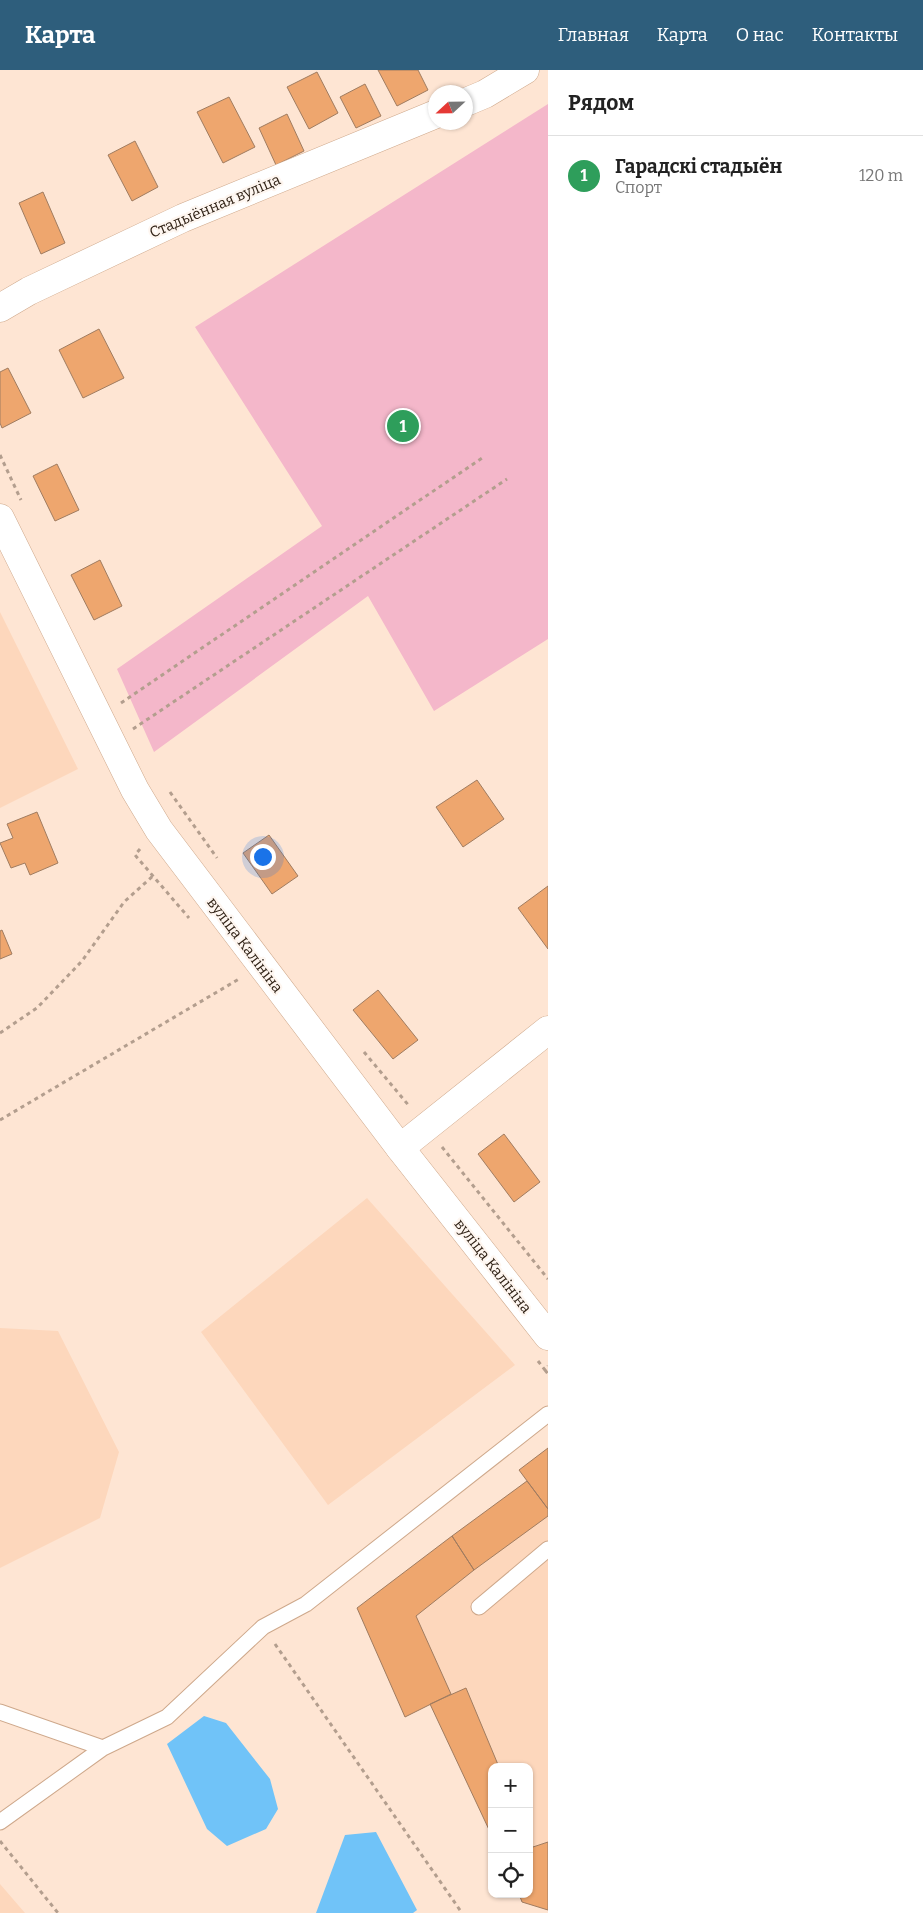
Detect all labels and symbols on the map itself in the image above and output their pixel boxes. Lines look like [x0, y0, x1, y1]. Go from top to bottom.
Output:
north arrow [428, 85, 473, 130]
street label: Стадыённая вуліца [147, 170, 283, 242]
pin: 1 [387, 407, 419, 445]
your location [250, 844, 276, 870]
street label: вуліца Калініна [203, 894, 287, 996]
street label: вуліца Калініна [451, 1215, 535, 1317]

